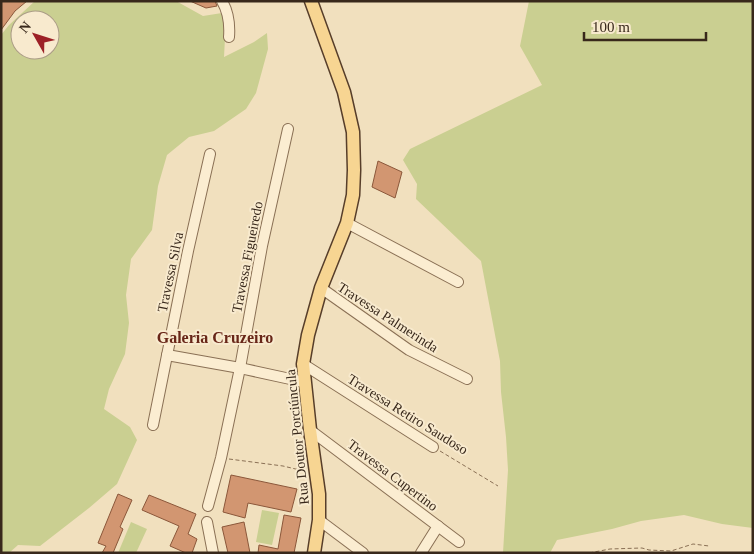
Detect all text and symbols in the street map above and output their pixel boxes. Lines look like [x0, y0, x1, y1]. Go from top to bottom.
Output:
north arrow [10, 10, 60, 60]
scale bar [584, 10, 706, 42]
text: N [16, 18, 34, 36]
text: 100 m [592, 19, 630, 35]
street label: Travessa Figueiredo [229, 200, 266, 314]
street label: Travessa Silva [155, 230, 186, 314]
street label: Travessa Palmerinda [335, 279, 441, 356]
district label: Galeria Cruzeiro [157, 329, 273, 346]
street label: Rua Doutor Porciúncula [283, 368, 312, 505]
street label: Travessa Retiro Saudoso [345, 371, 471, 458]
street label: Travessa Cupertino [345, 437, 441, 514]

